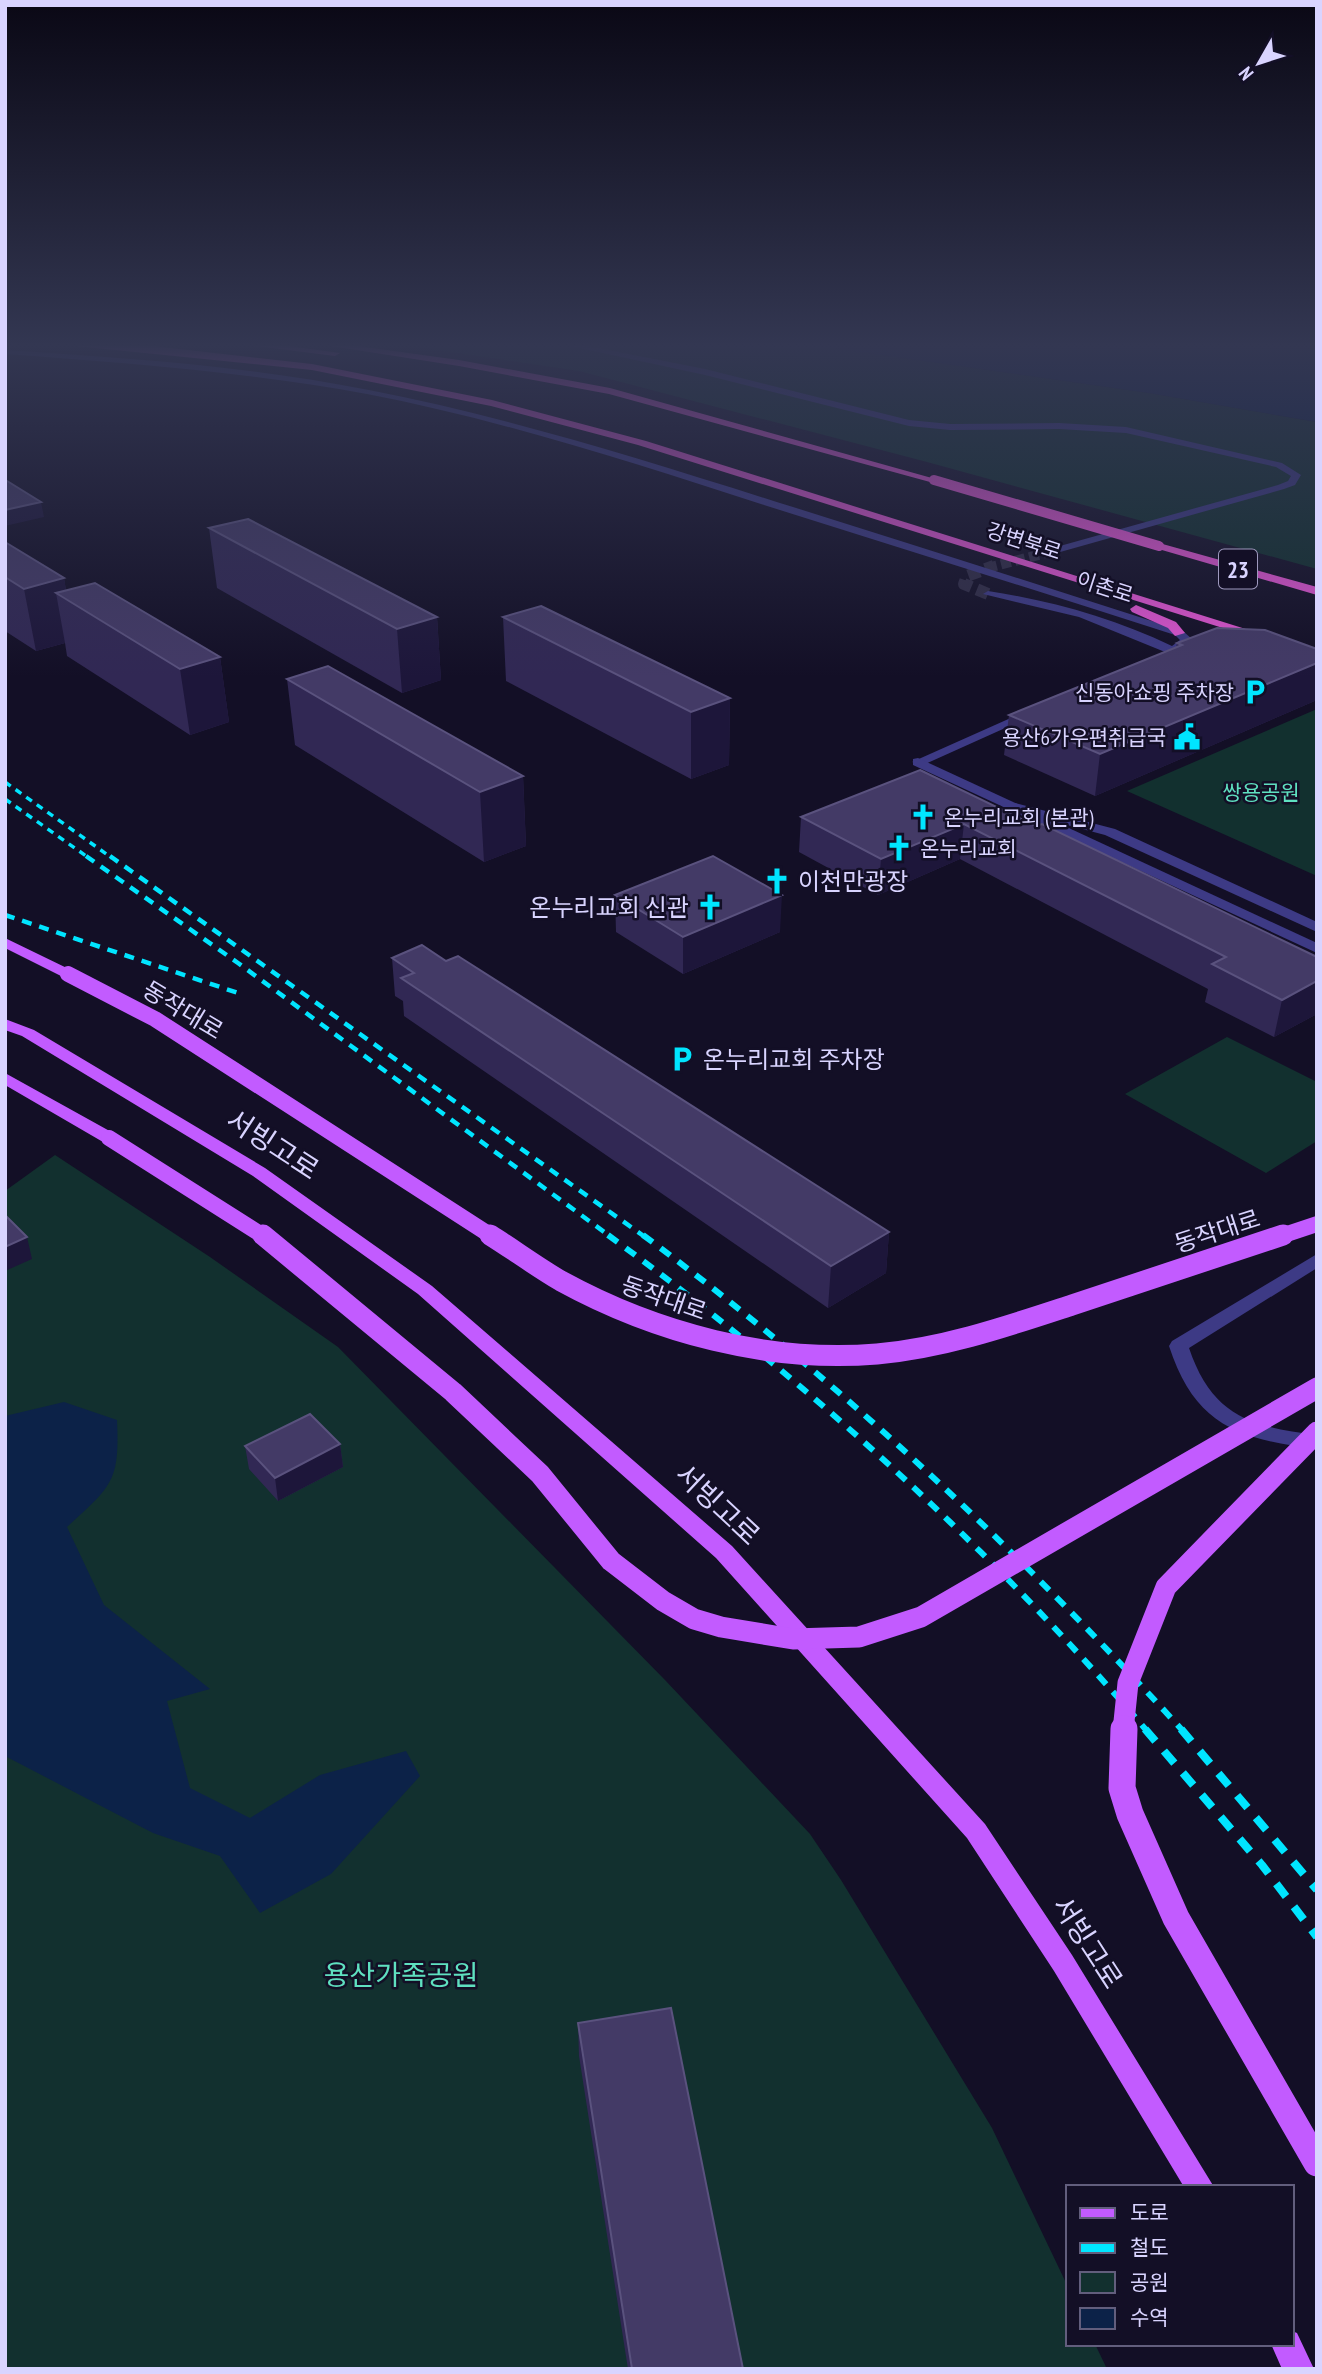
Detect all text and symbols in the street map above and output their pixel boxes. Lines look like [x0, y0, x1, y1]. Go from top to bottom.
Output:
north arrow [1224, 28, 1294, 98]
text: N [1233, 62, 1258, 85]
street label: 강변북로 [983, 516, 1065, 566]
road number: 23 [1219, 550, 1257, 589]
street label: 이촌로 [1073, 565, 1137, 609]
parking icon: 신동아쇼핑 주차장 [1240, 677, 1270, 707]
place label: 신동아쇼핑 주차장 [1075, 679, 1234, 706]
public building icon: 용산6가우편취급국 [1172, 722, 1202, 752]
place label: 용산6가우편취급국 [1002, 724, 1166, 751]
park label: 쌍용공원 [1222, 779, 1300, 806]
church icon: 온누리교회 (본관) [908, 802, 938, 832]
place label: 온누리교회 (본관) [944, 804, 1094, 831]
church icon: 온누리교회 [884, 833, 914, 863]
place label: 온누리교회 [920, 835, 1017, 862]
church icon: 이천만광장 [762, 866, 792, 896]
place label: 이천만광장 [798, 866, 908, 897]
place label: 온누리교회 신관 [529, 892, 689, 923]
church icon: 온누리교회 신관 [695, 892, 725, 922]
street label: 동작대로 [137, 974, 229, 1046]
parking icon: 온누리교회 주차장 [667, 1044, 697, 1074]
place label: 온누리교회 주차장 [703, 1044, 885, 1075]
street label: 서빙고로 [220, 1100, 326, 1188]
street label: 동작대로 [1170, 1203, 1264, 1259]
street label: 동작대로 [617, 1269, 711, 1327]
street label: 서빙고로 [668, 1455, 768, 1553]
street label: 서빙고로 [1044, 1889, 1132, 1995]
park label: 용산가족공원 [324, 1956, 478, 1993]
legend [1066, 2185, 1294, 2346]
text: 도로 [1130, 2199, 1169, 2226]
text: 철도 [1130, 2234, 1169, 2261]
text: 공원 [1130, 2269, 1169, 2296]
text: 수역 [1130, 2304, 1169, 2331]

